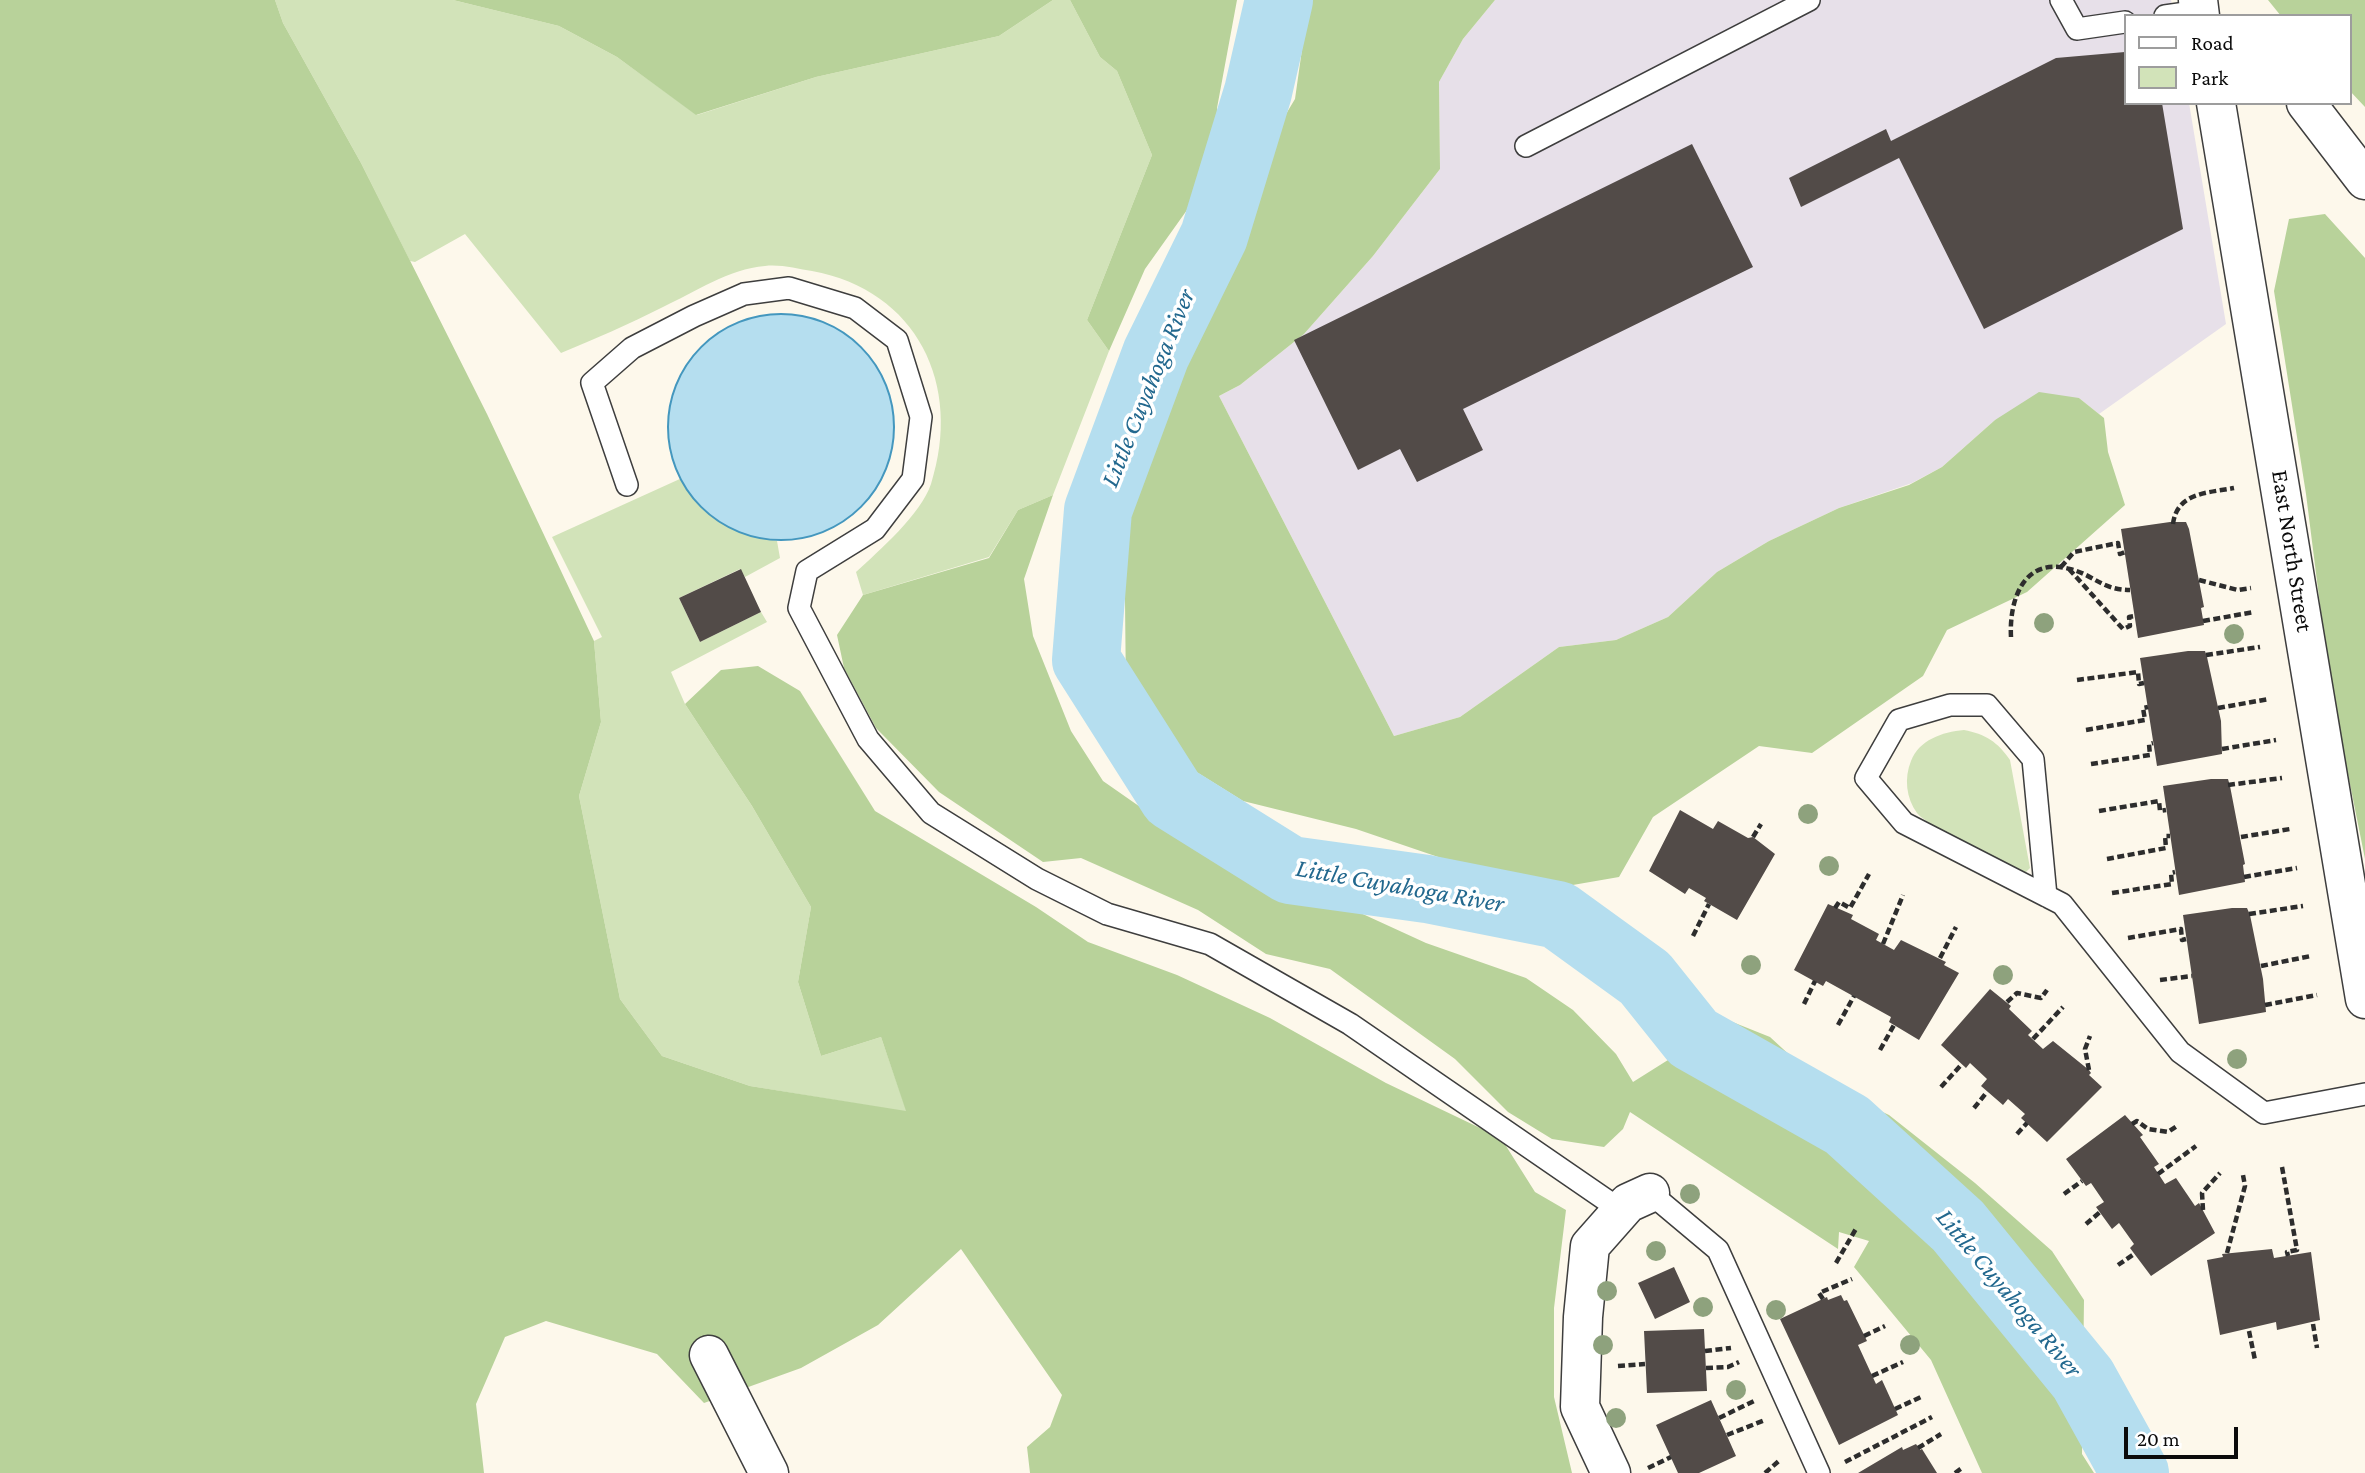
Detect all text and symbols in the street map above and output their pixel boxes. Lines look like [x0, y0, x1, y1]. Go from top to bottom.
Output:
legend [2124, 14, 2351, 105]
text: Road [2191, 31, 2234, 55]
text: Park [2191, 66, 2228, 90]
water label: Little Cuyahoga River [1094, 284, 1202, 492]
street label: East North Street [2265, 468, 2319, 634]
water label: Little Cuyahoga River [1293, 852, 1507, 920]
water label: Little Cuyahoga River [1929, 1202, 2089, 1384]
scale bar [2127, 1414, 2241, 1458]
text: 20 m [2137, 1427, 2180, 1451]

